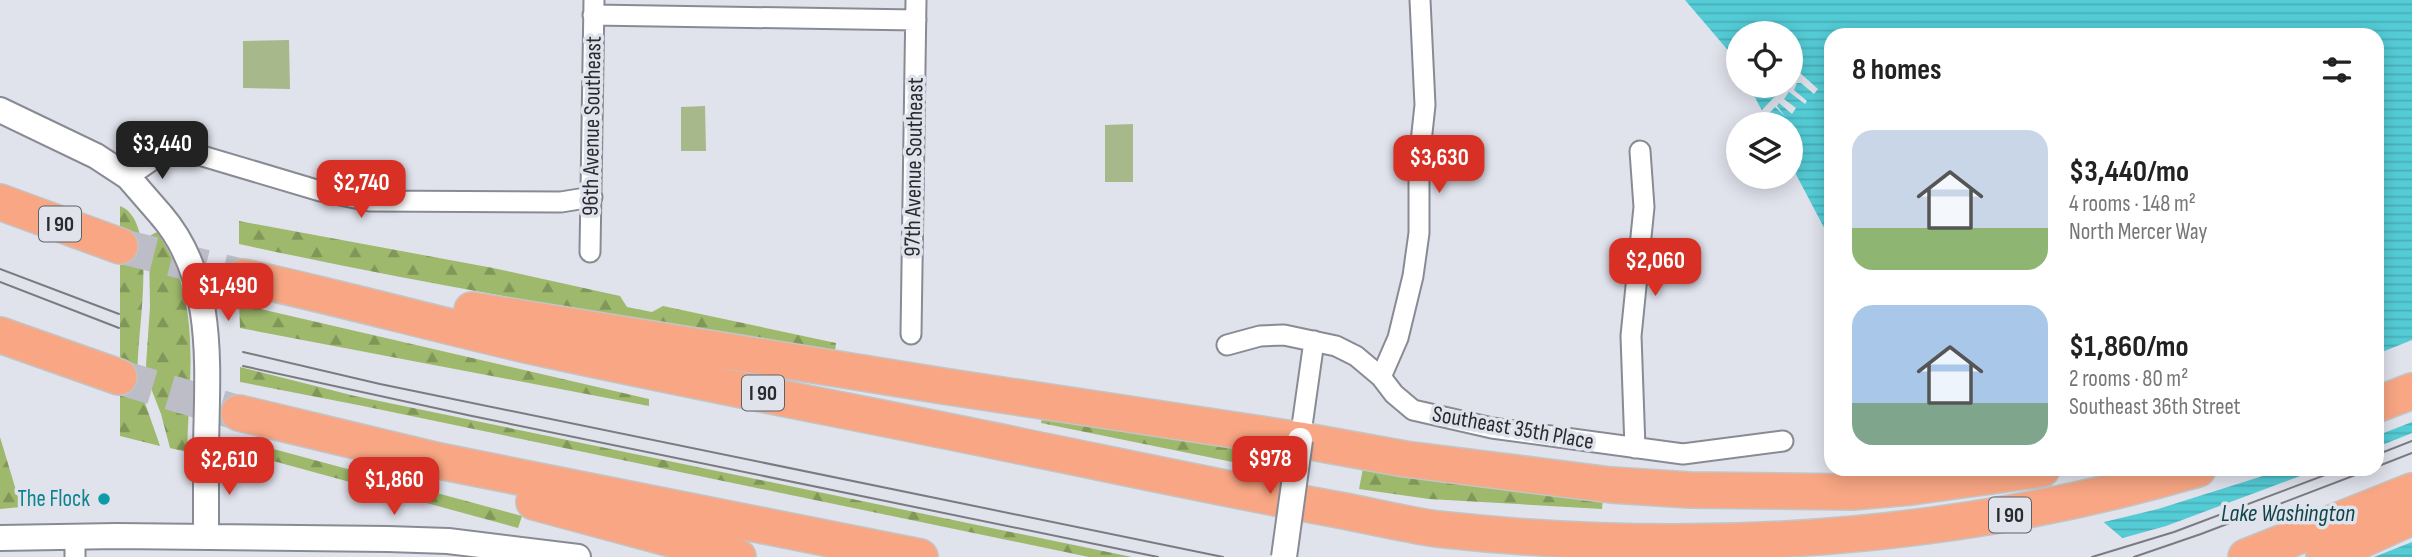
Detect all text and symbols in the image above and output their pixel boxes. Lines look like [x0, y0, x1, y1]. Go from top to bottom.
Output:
map controls [1726, 21, 1803, 189]
button: locate [1726, 21, 1803, 98]
street label: 96th Avenue Southeast [576, 36, 608, 216]
icon: filters [2318, 51, 2356, 89]
text: 8 homes [1852, 52, 1941, 88]
street label: 97th Avenue Southeast [898, 77, 930, 257]
button: layers [1726, 112, 1803, 189]
pin: $3,440 [105, 122, 219, 181]
text: $3,440 [132, 130, 192, 158]
pin: $3,630 [1382, 136, 1496, 195]
text: $3,630 [1409, 144, 1469, 172]
text: $3,440/mo [2069, 154, 2189, 190]
icon: home [1908, 158, 1992, 242]
pin: $2,740 [304, 160, 418, 220]
text: $2,740 [333, 169, 389, 197]
text: 4 rooms · 148 m² [2069, 190, 2196, 218]
road number: I 90 [39, 206, 81, 242]
text: North Mercer Way [2069, 218, 2207, 246]
pin: $2,060 [1598, 238, 1712, 298]
text: $2,060 [1625, 247, 1685, 275]
pin: $1,490 [171, 264, 285, 323]
text: $1,490 [198, 272, 258, 300]
text: $1,860/mo [2069, 329, 2189, 365]
icon: home [1908, 333, 1992, 417]
text: 2 rooms · 80 m² [2069, 365, 2188, 393]
road number: I 90 [742, 376, 784, 410]
text: Southeast 36th Street [2069, 393, 2241, 421]
street label: Southeast 35th Place [1430, 400, 1596, 456]
pin: $978 [1229, 436, 1311, 496]
pin: $2,610 [172, 438, 286, 497]
text: $978 [1248, 445, 1292, 473]
text: $2,610 [200, 446, 258, 474]
pin: $1,860 [337, 458, 451, 517]
text: $1,860 [364, 466, 424, 494]
place label: The Flock [18, 485, 90, 513]
marker: The Flock [96, 491, 112, 507]
road number: I 90 [1989, 498, 2031, 532]
water label: Lake Washington [2221, 499, 2355, 528]

